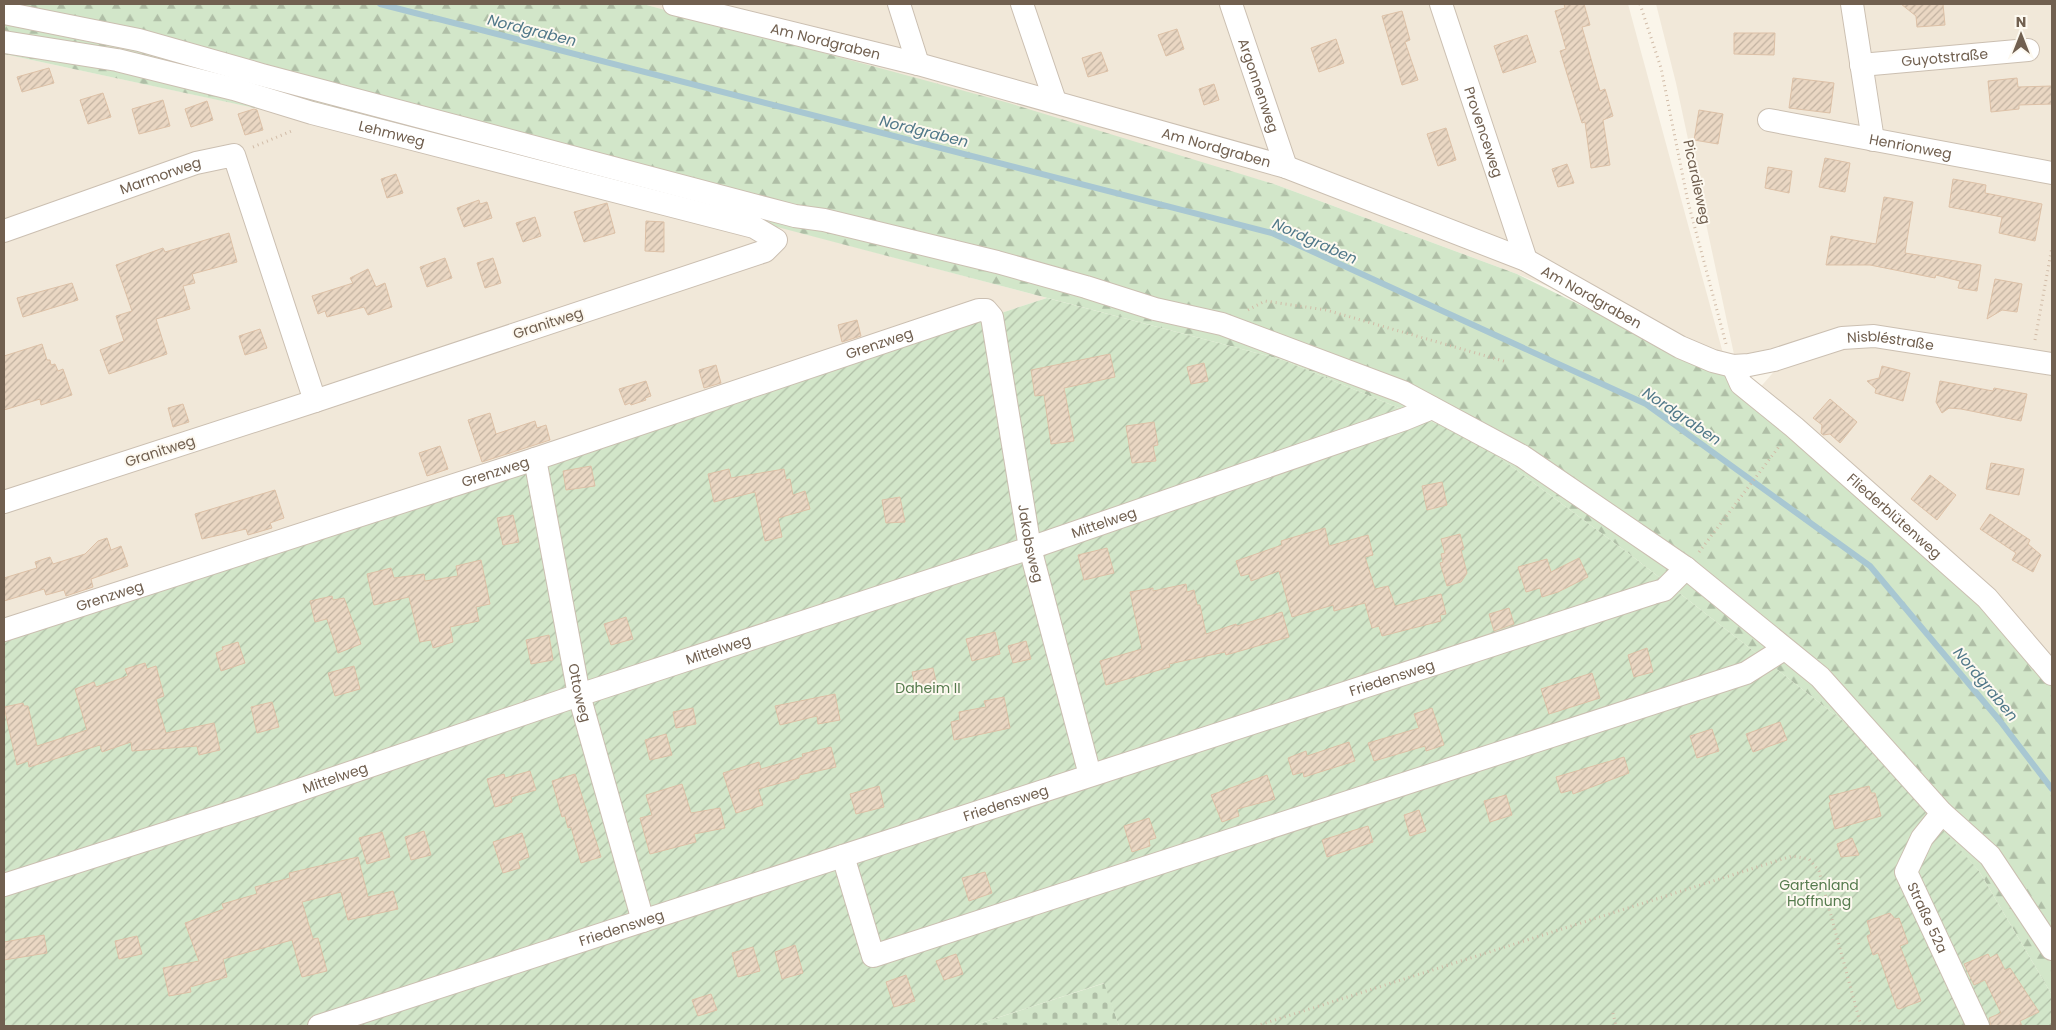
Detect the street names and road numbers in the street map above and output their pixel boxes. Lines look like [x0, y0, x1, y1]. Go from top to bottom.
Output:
street label: Am Nordgraben [769, 18, 882, 64]
street label: Argonnenweg [1233, 36, 1284, 135]
street label: Guyotstraße [1900, 44, 1989, 71]
street label: Provenceweg [1459, 84, 1508, 180]
street label: Lehmweg [357, 115, 427, 152]
street label: Am Nordgraben [1159, 123, 1273, 172]
street label: Henrionweg [1868, 129, 1953, 164]
street label: Picardieweg [1678, 138, 1716, 226]
street label: Marmorweg [117, 152, 203, 199]
street label: Am Nordgraben [1538, 261, 1645, 333]
street label: Granitweg [510, 302, 586, 344]
street label: Grenzweg [843, 323, 916, 364]
street label: Nisbléstraße [1846, 326, 1936, 355]
street label: Granitweg [122, 430, 198, 472]
street label: Grenzweg [459, 452, 531, 492]
street label: Fliederblütenweg [1843, 469, 1946, 563]
street label: Mittelweg [1069, 502, 1139, 543]
street label: Jakobsweg [1013, 503, 1049, 585]
street label: Grenzweg [73, 576, 146, 616]
street label: Mittelweg [683, 630, 753, 670]
street label: Friedensweg [1347, 655, 1437, 701]
street label: Ottoweg [563, 662, 596, 725]
street label: Mittelweg [300, 757, 370, 798]
street label: Friedensweg [961, 780, 1051, 826]
street label: Straße 52a [1902, 879, 1953, 956]
street label: Friedensweg [576, 905, 667, 951]

